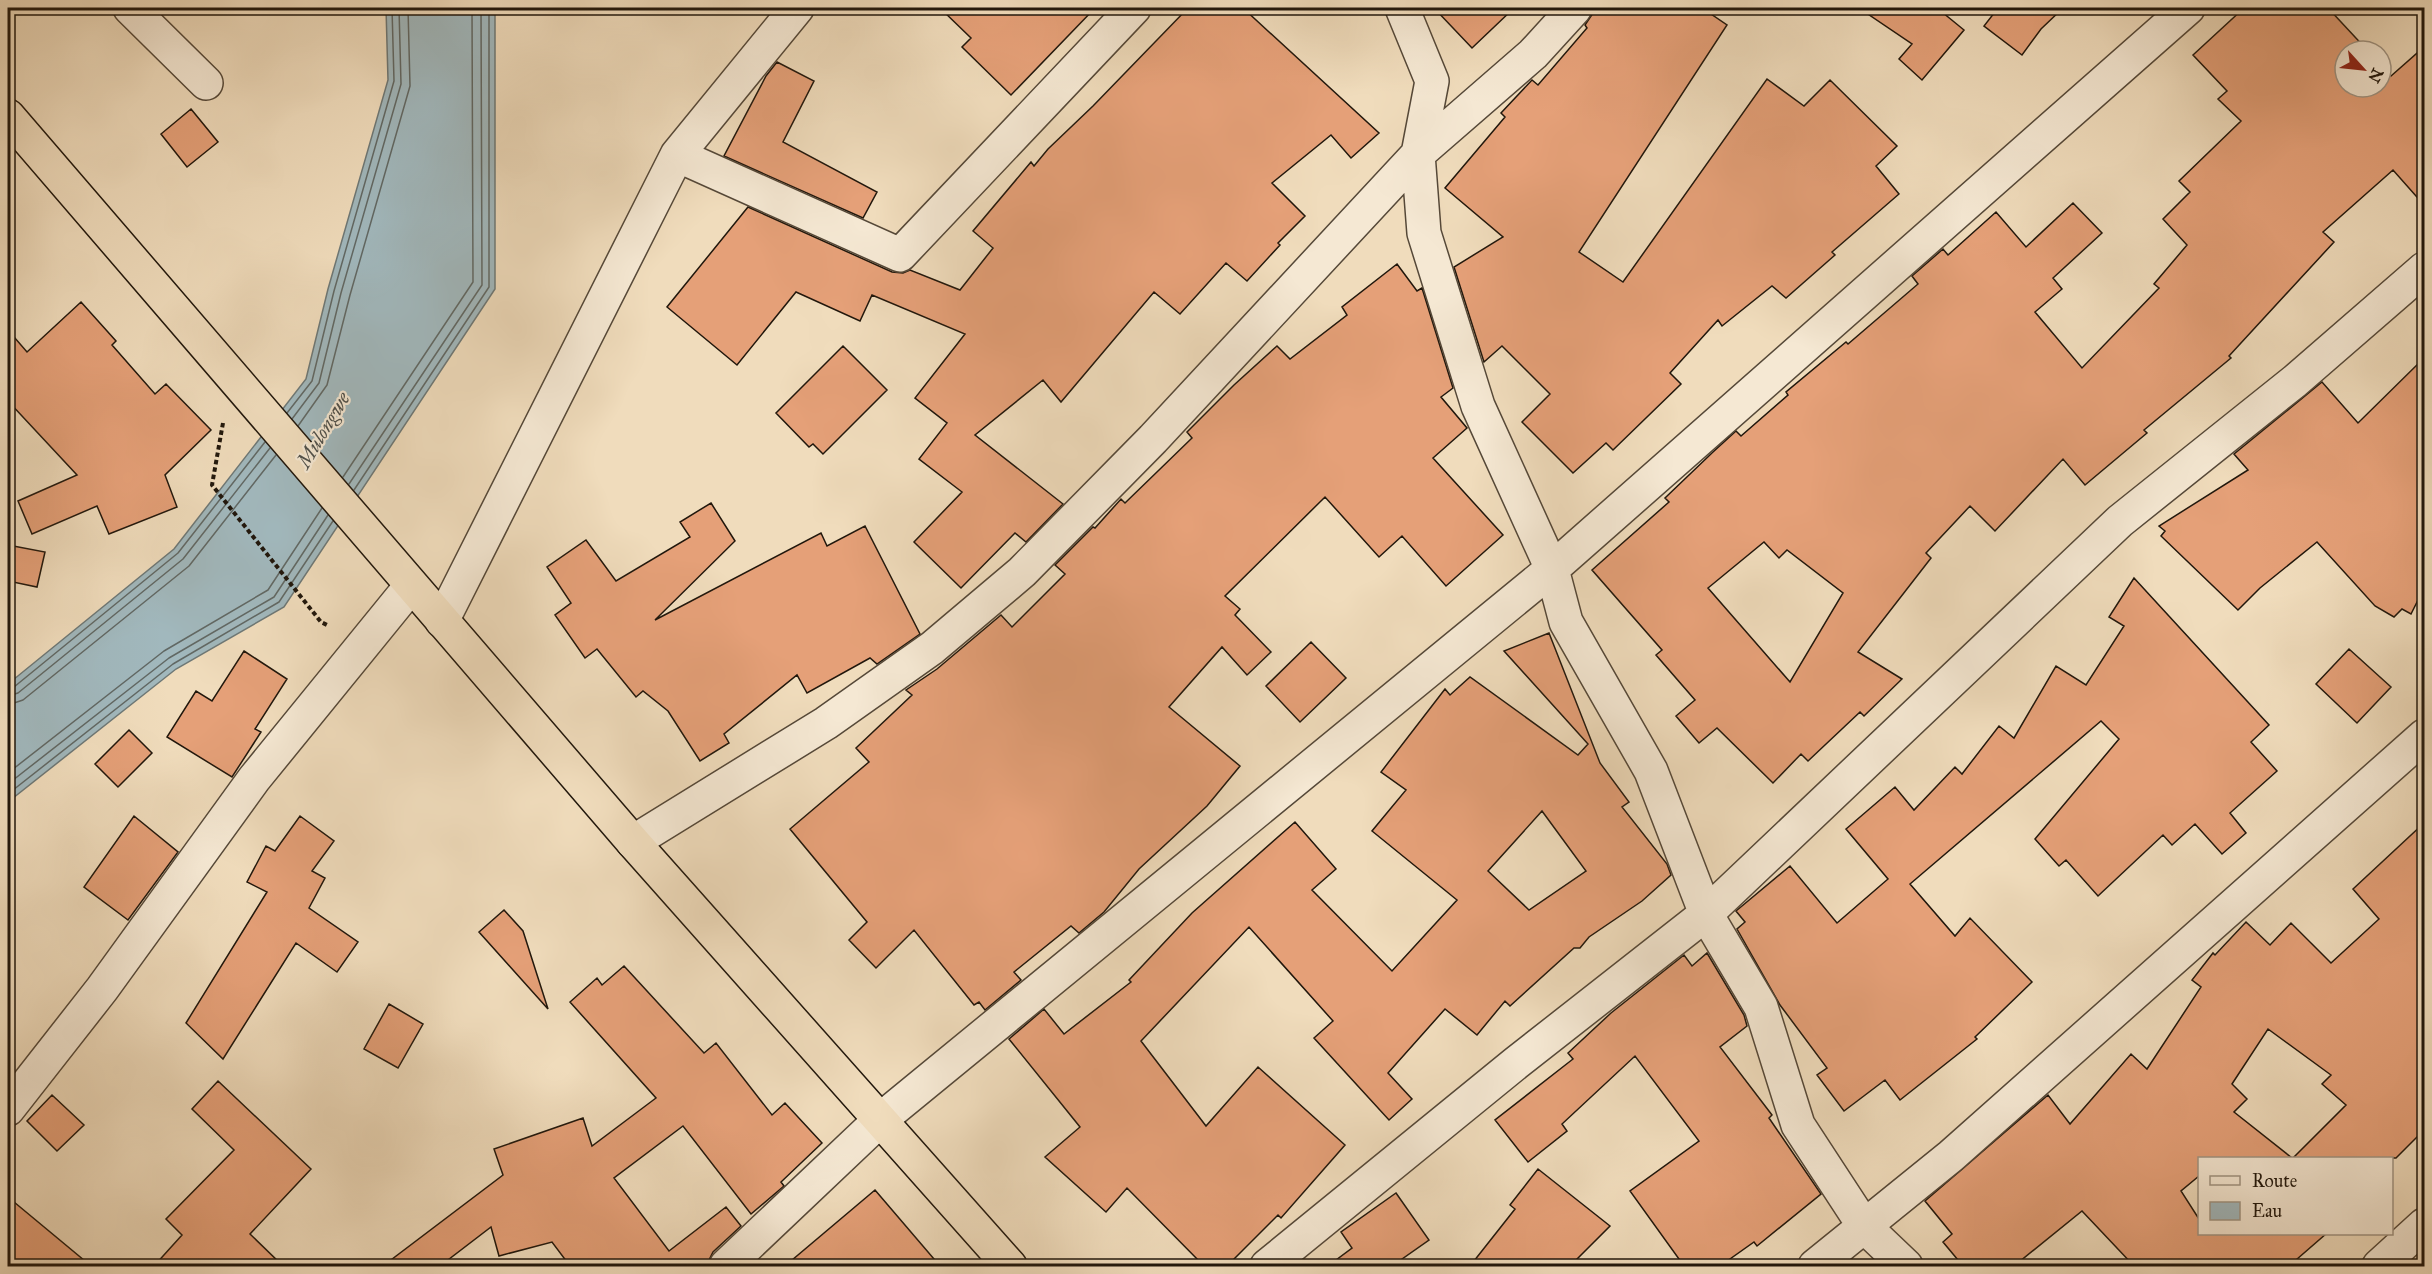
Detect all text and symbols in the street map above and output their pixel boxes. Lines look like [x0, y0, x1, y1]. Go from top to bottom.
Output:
north arrow [2333, 39, 2393, 99]
text: N [2364, 65, 2387, 86]
water label: Mulongwe [290, 387, 355, 474]
legend [2198, 1157, 2393, 1235]
text: Route [2252, 1170, 2297, 1192]
text: Eau [2252, 1200, 2282, 1222]

